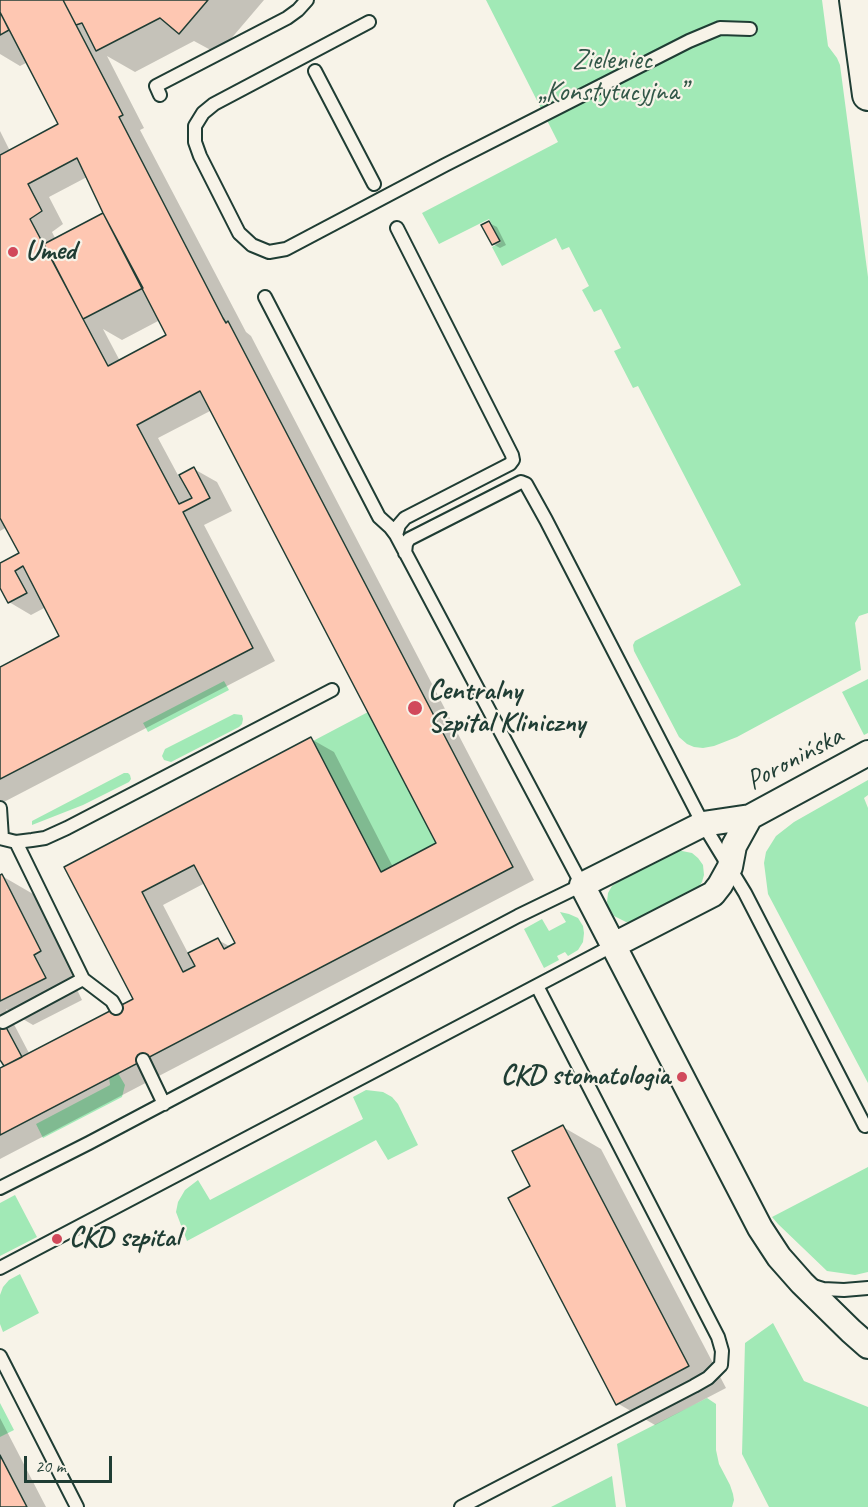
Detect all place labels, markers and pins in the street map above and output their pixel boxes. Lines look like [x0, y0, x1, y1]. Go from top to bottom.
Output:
place label: Umed [25, 235, 76, 269]
marker: Umed [6, 245, 20, 259]
place label: Centralny Szpital Kliniczny [428, 675, 585, 741]
marker: Centralny Szpital Kliniczny [406, 699, 424, 717]
place label: CKD stomatologia [501, 1060, 670, 1094]
marker: CKD stomatologia [675, 1070, 689, 1084]
place label: CKD szpital [69, 1222, 180, 1256]
marker: CKD szpital [50, 1232, 64, 1246]

